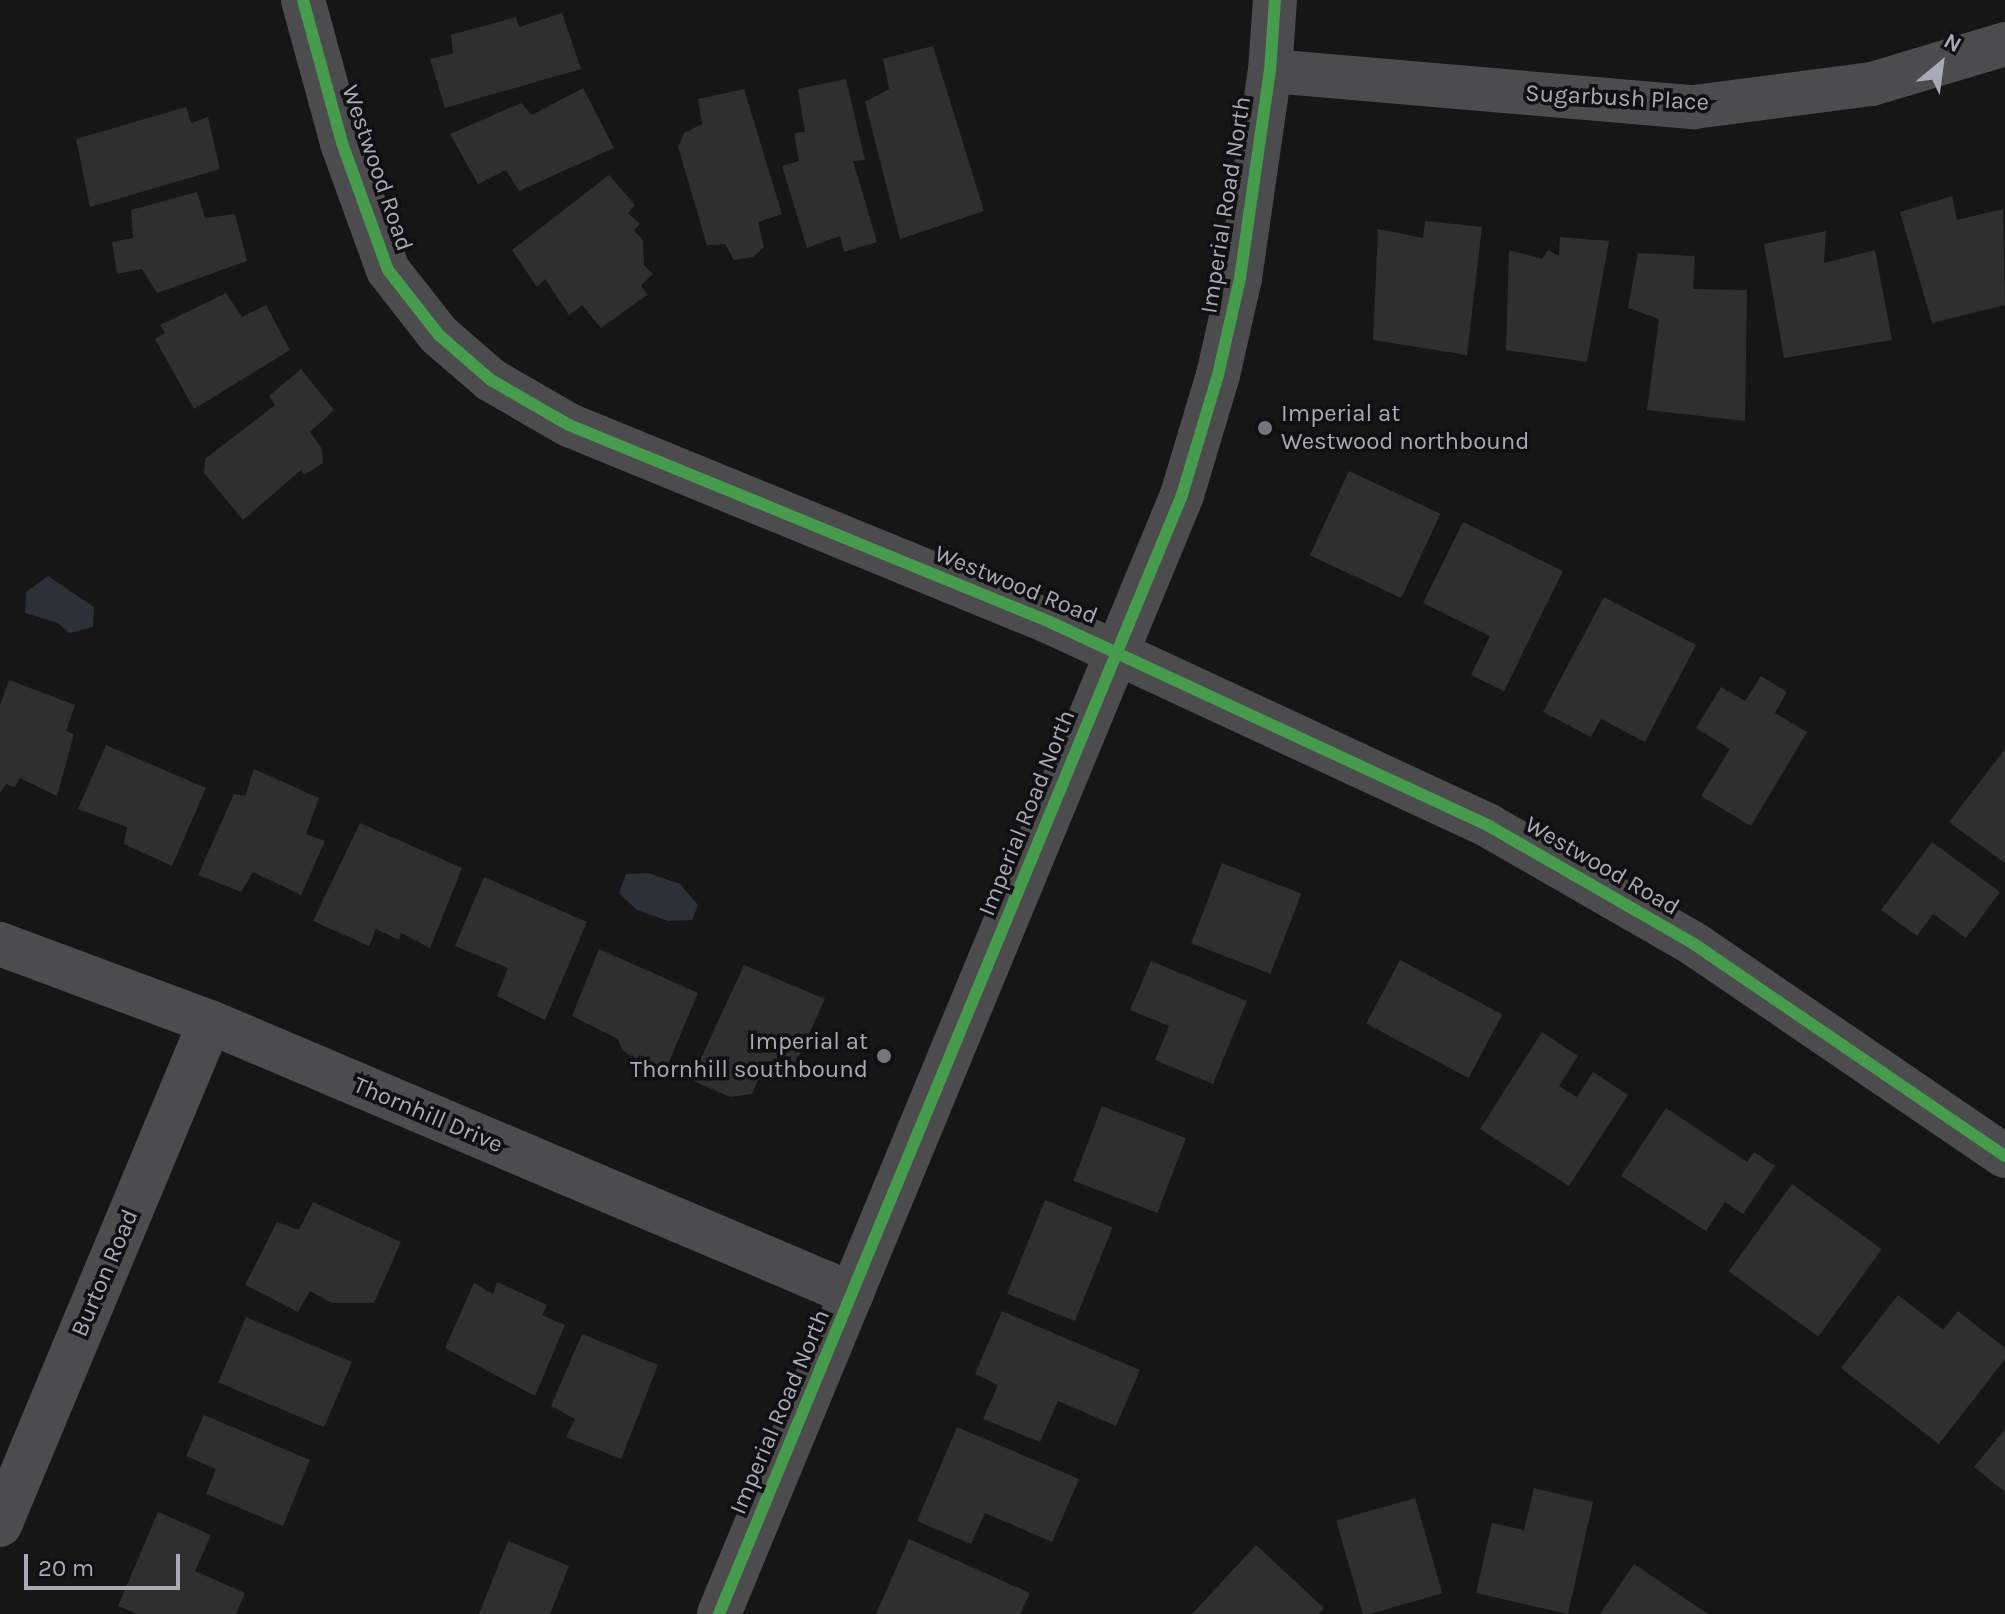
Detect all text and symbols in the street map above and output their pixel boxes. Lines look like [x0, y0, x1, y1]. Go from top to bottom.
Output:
north arrow [1901, 24, 1981, 104]
text: N [1939, 28, 1966, 58]
street label: Sugarbush Place [1524, 79, 1710, 117]
street label: Westwood Road [335, 81, 419, 255]
street label: Imperial Road North [1195, 94, 1257, 316]
place label: Imperial at Westwood northbound [1281, 400, 1530, 456]
marker: Imperial at Westwood northbound [1256, 419, 1274, 437]
street label: Westwood Road [930, 539, 1102, 631]
street label: Imperial Road North [973, 706, 1081, 920]
street label: Westwood Road [1520, 810, 1684, 922]
place label: Imperial at Thornhill southbound [630, 1028, 868, 1084]
marker: Imperial at Thornhill southbound [875, 1047, 893, 1065]
street label: Thornhill Drive [349, 1071, 507, 1159]
street label: Burton Road [65, 1205, 145, 1341]
street label: Imperial Road North [724, 1305, 836, 1519]
scale bar [28, 1538, 184, 1588]
text: 20 m [38, 1554, 94, 1582]

